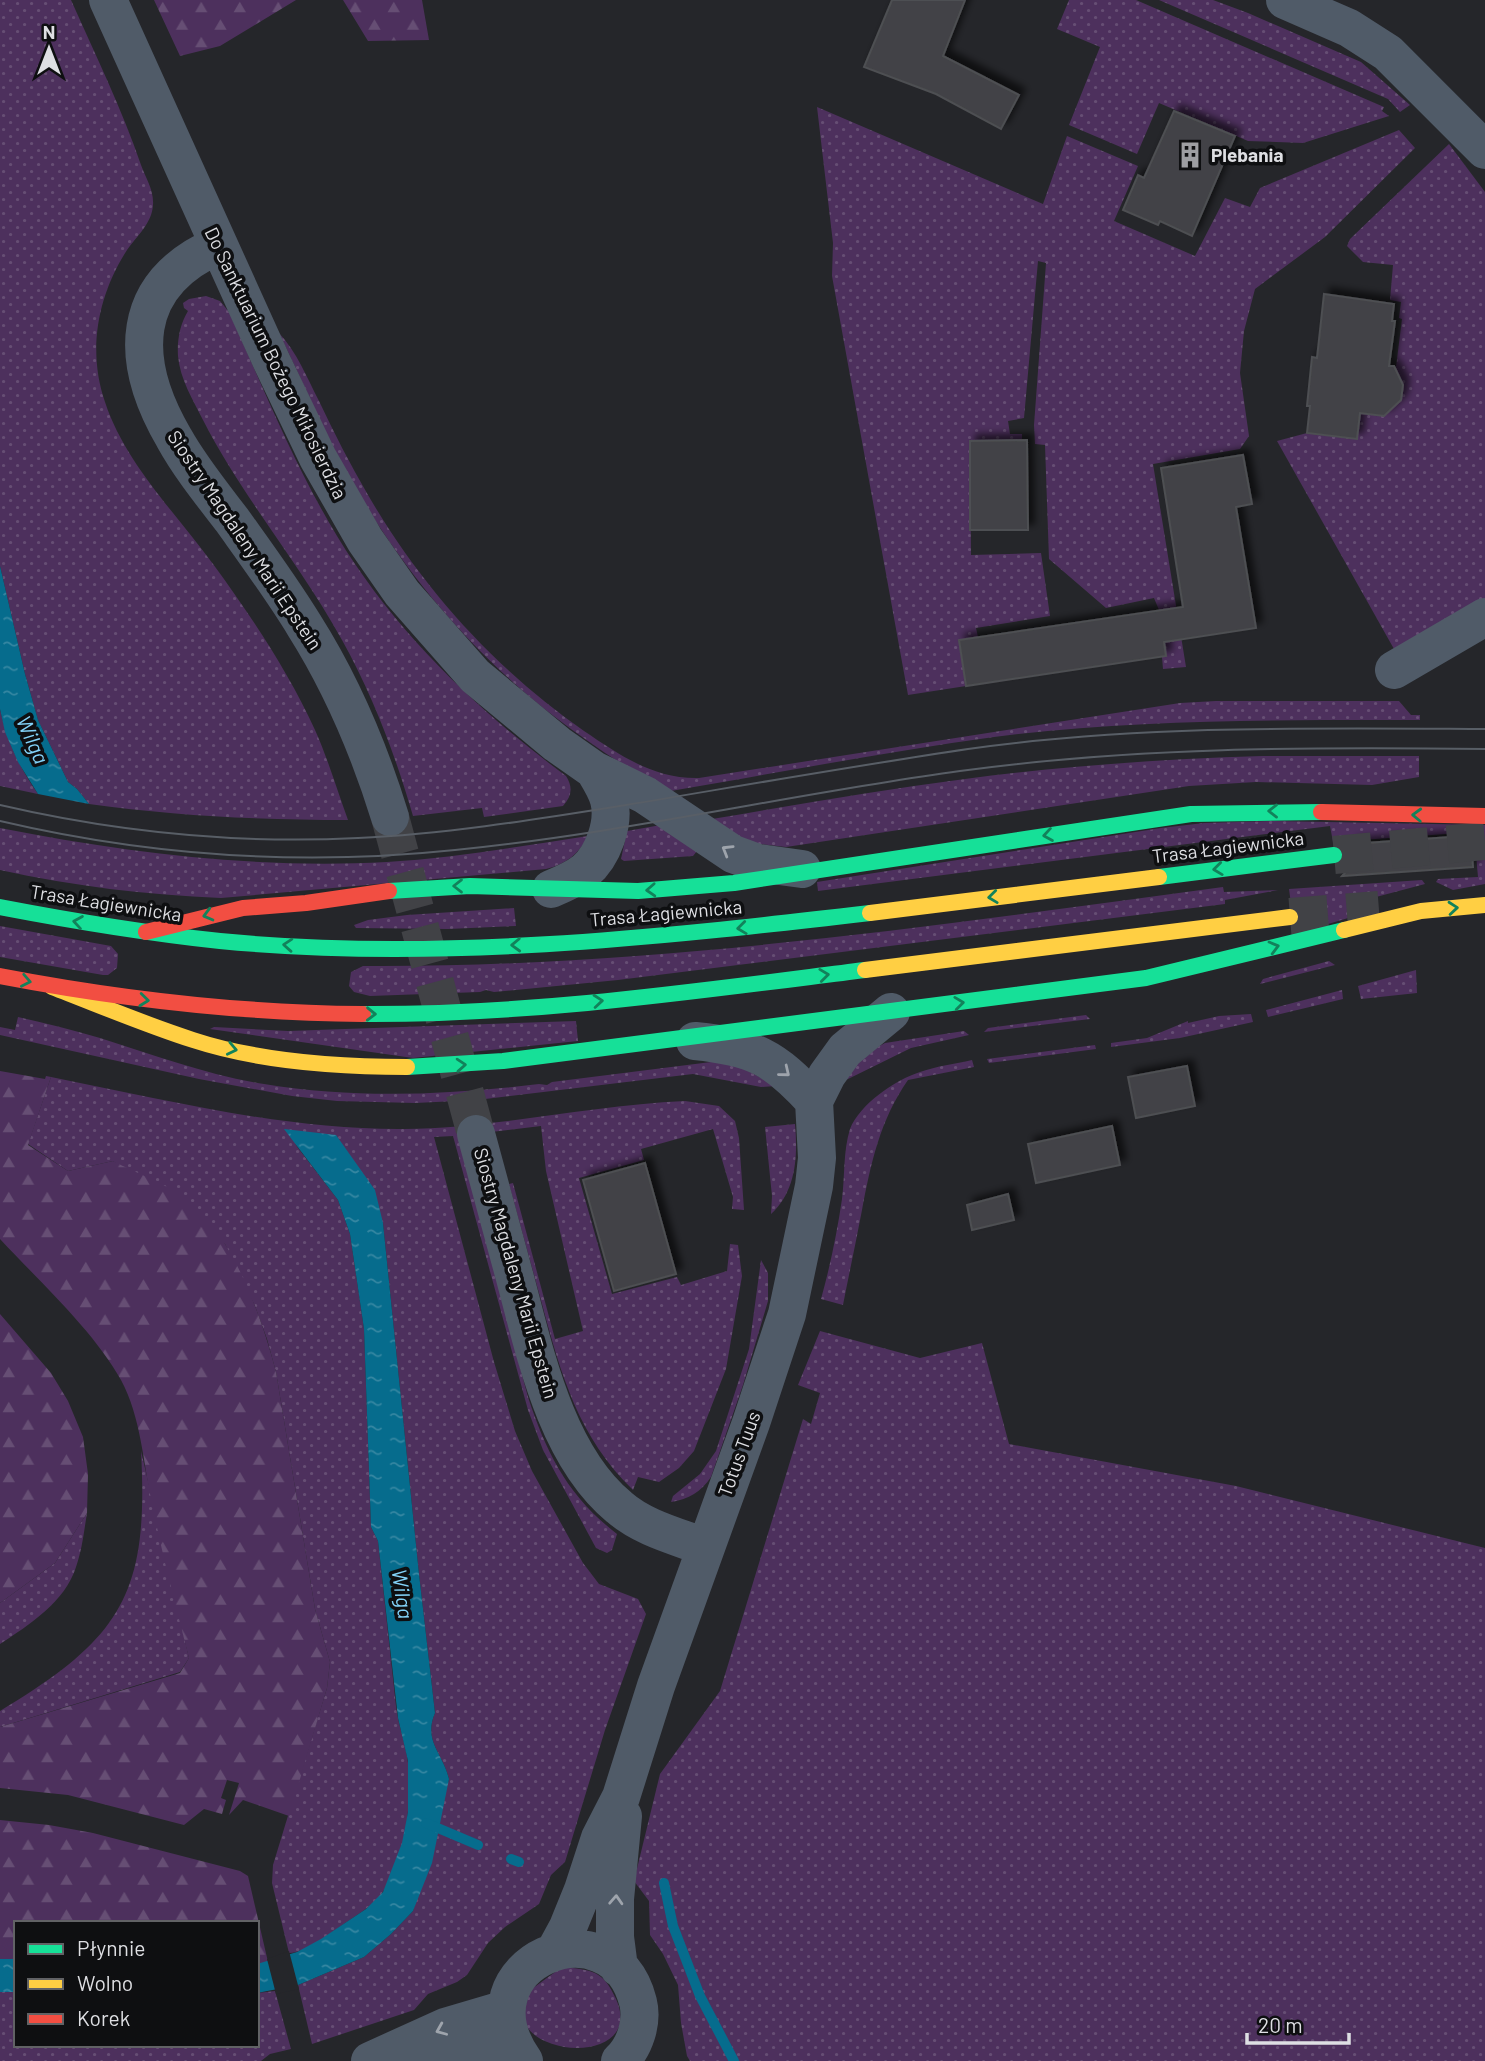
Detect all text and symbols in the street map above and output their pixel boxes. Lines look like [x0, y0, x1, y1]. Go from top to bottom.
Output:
north arrow [14, 14, 84, 84]
text: N [43, 20, 55, 43]
building icon: Plebania [1175, 140, 1205, 170]
place label: Plebania [1211, 143, 1283, 166]
street label: Do Sanktuarium Bożego Miłosierdzia [200, 223, 352, 502]
street label: Siostry Magdaleny Marii Epstein [163, 426, 328, 654]
water label: Wilga [12, 712, 55, 767]
one-way arrow [1268, 803, 1278, 819]
one-way arrow [1411, 807, 1422, 822]
street label: Trasa Łagiewnicka [1151, 826, 1305, 867]
one-way arrow [1042, 827, 1053, 842]
one-way arrow [721, 845, 734, 858]
one-way arrow [1212, 862, 1224, 877]
one-way arrow [452, 878, 463, 894]
street label: Trasa Łagiewnicka [29, 879, 183, 926]
one-way arrow [645, 883, 656, 898]
one-way arrow [987, 890, 998, 905]
street label: Trasa Łagiewnicka [589, 894, 743, 931]
one-way arrow [1448, 901, 1459, 916]
one-way arrow [202, 907, 214, 921]
one-way arrow [72, 915, 84, 930]
one-way arrow [737, 920, 748, 935]
one-way arrow [282, 938, 293, 953]
one-way arrow [510, 938, 521, 953]
one-way arrow [1268, 941, 1280, 956]
one-way arrow [818, 968, 830, 983]
one-way arrow [20, 973, 32, 988]
one-way arrow [139, 992, 150, 1007]
one-way arrow [593, 994, 604, 1009]
one-way arrow [953, 996, 965, 1011]
one-way arrow [366, 1006, 377, 1022]
one-way arrow [226, 1041, 238, 1056]
one-way arrow [456, 1058, 467, 1073]
one-way arrow [777, 1063, 789, 1076]
street label: Siostry Magdaleny Marii Epstein [470, 1145, 563, 1401]
street label: Totus Tuus [712, 1408, 765, 1500]
water label: Wilga [388, 1567, 419, 1620]
one-way arrow [608, 1894, 623, 1905]
legend [14, 1921, 259, 2047]
text: Płynnie [77, 1935, 145, 1960]
text: Wolno [77, 1970, 133, 1995]
scale bar [1247, 2002, 1348, 2046]
text: Korek [77, 2005, 130, 2030]
text: 20 m [1258, 2012, 1303, 2037]
one-way arrow [436, 2021, 448, 2035]

